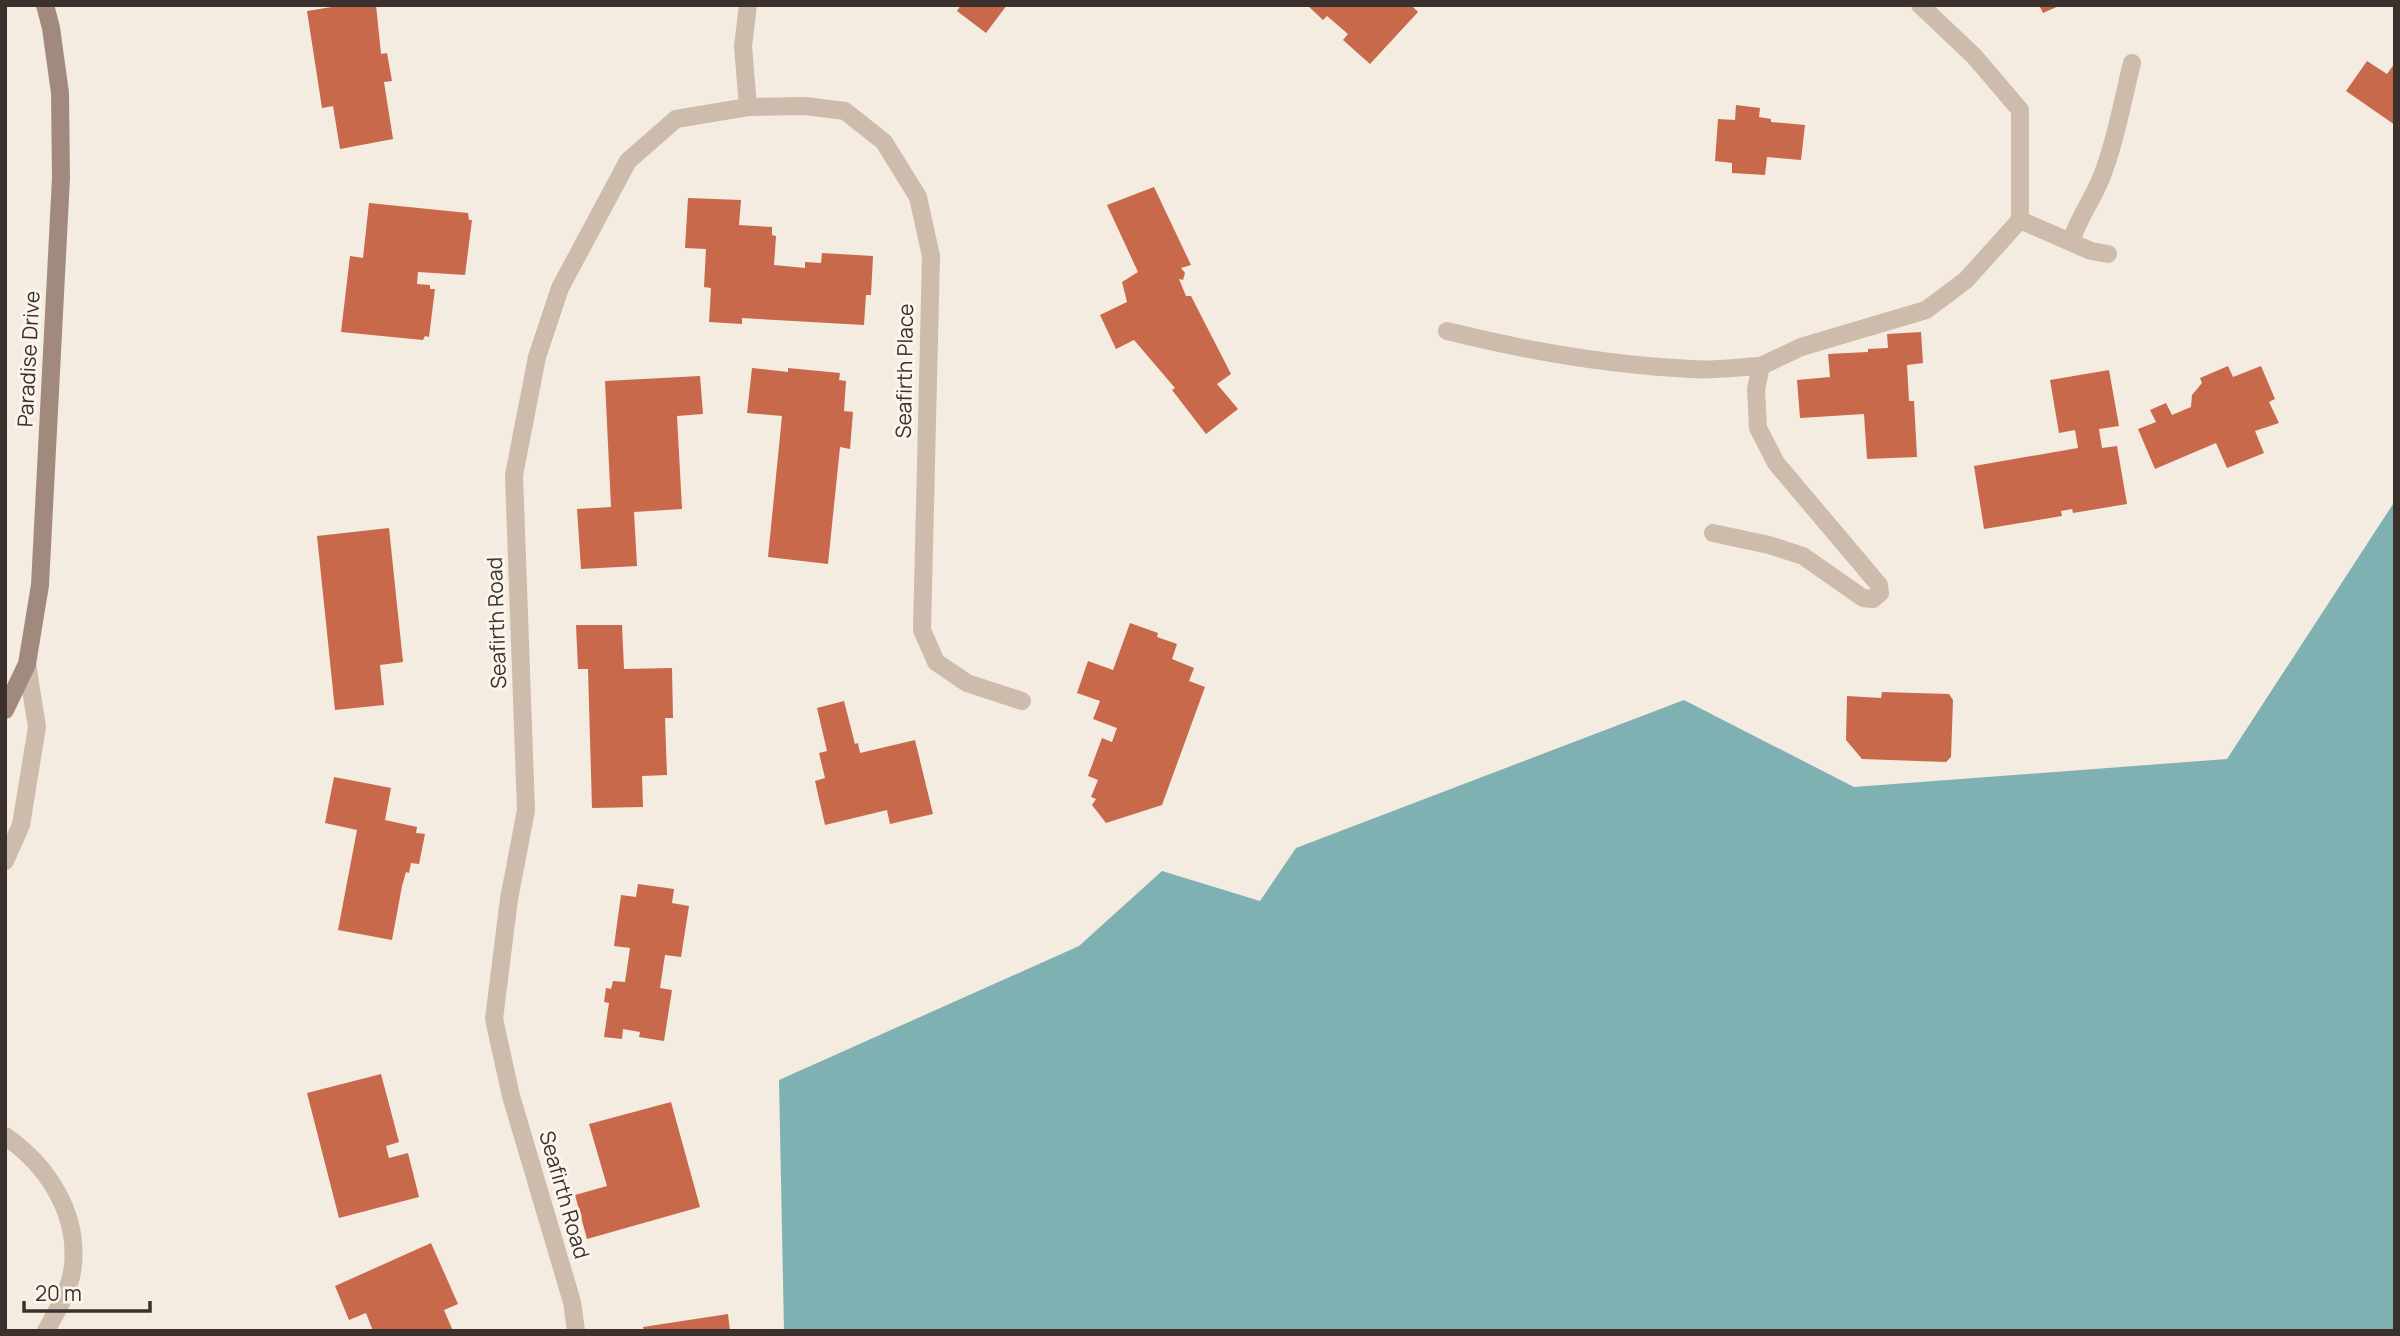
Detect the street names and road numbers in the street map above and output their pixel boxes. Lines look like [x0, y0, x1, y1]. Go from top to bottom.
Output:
street label: Paradise Drive [10, 290, 46, 428]
street label: Seafirth Place [889, 303, 919, 439]
street label: Seafirth Road [480, 557, 512, 689]
street label: Seafirth Road [533, 1128, 597, 1262]

